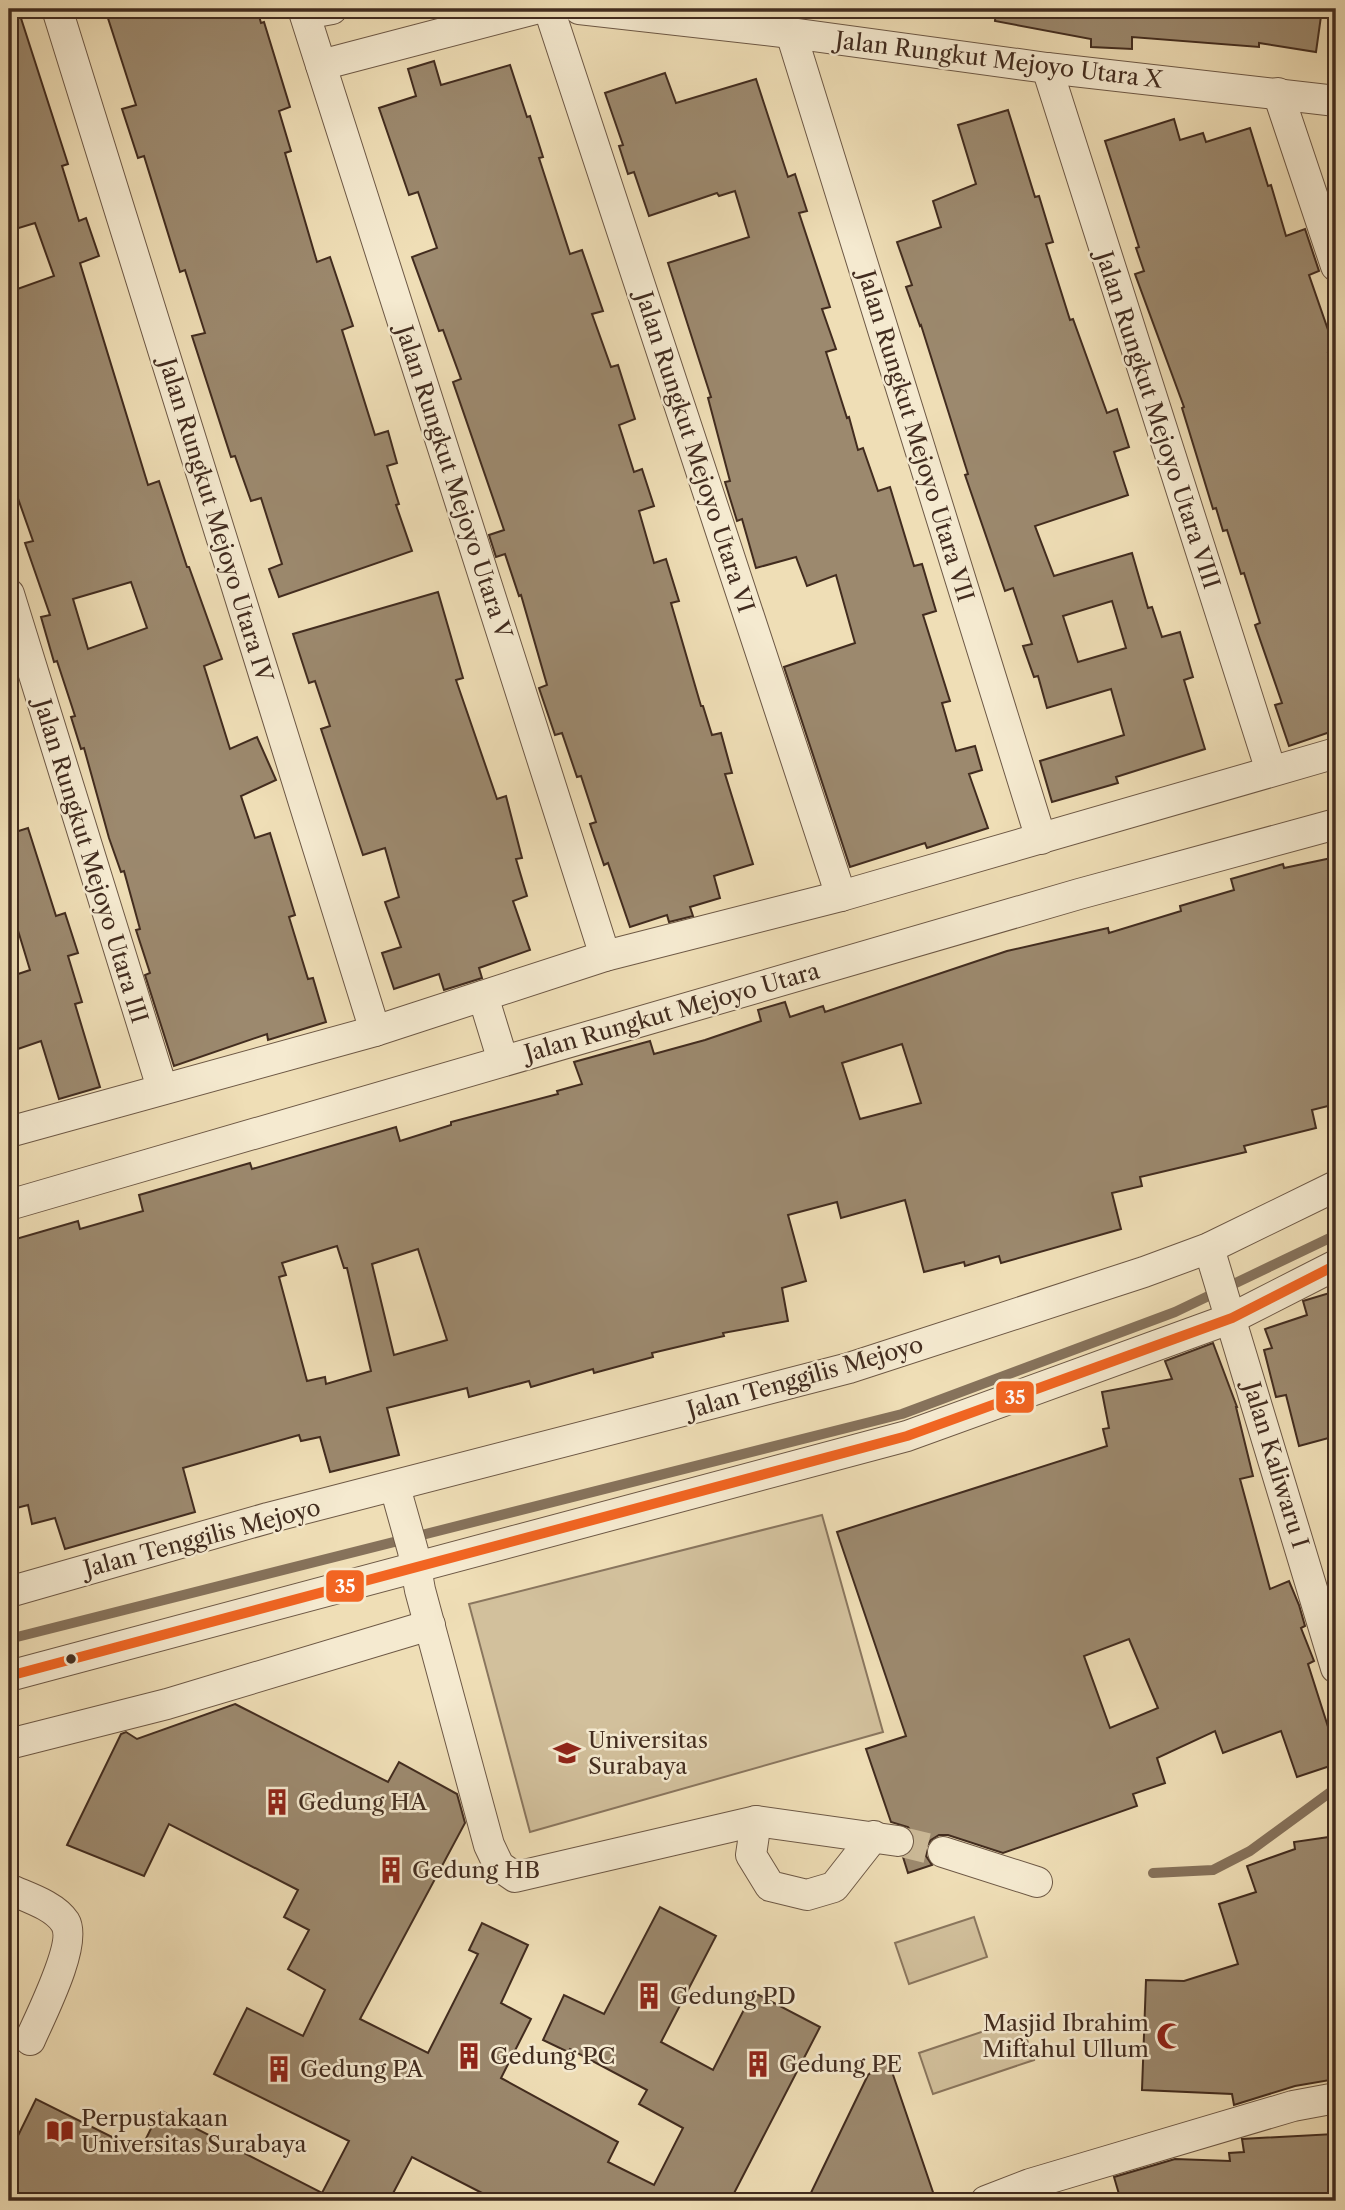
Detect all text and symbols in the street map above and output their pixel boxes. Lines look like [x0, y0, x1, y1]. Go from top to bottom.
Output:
street label: Jalan Rungkut Mejoyo Utara X [831, 26, 1165, 94]
street label: Jalan Rungkut Mejoyo Utara VIII [1089, 245, 1226, 592]
street label: Jalan Rungkut Mejoyo Utara VII [851, 264, 980, 605]
street label: Jalan Rungkut Mejoyo Utara VI [629, 285, 760, 616]
street label: Jalan Rungkut Mejoyo Utara V [389, 319, 518, 643]
street label: Jalan Rungkut Mejoyo Utara IV [152, 352, 279, 687]
street label: Jalan Rungkut Mejoyo Utara III [27, 693, 154, 1027]
street label: Jalan Rungkut Mejoyo Utara [518, 956, 824, 1068]
street label: Jalan Tenggilis Mejoyo [681, 1330, 926, 1425]
street label: Jalan Kaliwaru I [1237, 1376, 1315, 1551]
line badge: 35 [995, 1380, 1035, 1414]
text: 35 [1004, 1386, 1026, 1409]
street label: Jalan Tenggilis Mejoyo [78, 1493, 324, 1584]
line badge: 35 [325, 1569, 365, 1603]
text: 35 [334, 1575, 356, 1598]
unlabelled marker [64, 1652, 78, 1666]
place label: Universitas Surabaya [588, 1726, 708, 1780]
school or university icon: Universitas Surabaya [552, 1738, 582, 1768]
building icon: Gedung HA [262, 1787, 292, 1817]
place label: Gedung HA [298, 1788, 428, 1816]
building icon: Gedung HB [376, 1855, 406, 1885]
place label: Gedung HB [412, 1856, 540, 1884]
building icon: Gedung PD [634, 1981, 664, 2011]
place label: Gedung PD [670, 1982, 796, 2010]
place label: Masjid Ibrahim Miftahul Ullum [982, 2009, 1149, 2063]
mosque icon: Masjid Ibrahim Miftahul Ullum [1155, 2021, 1185, 2051]
building icon: Gedung PC [454, 2041, 484, 2071]
place label: Gedung PC [490, 2042, 615, 2070]
building icon: Gedung PE [743, 2049, 773, 2079]
place label: Gedung PE [779, 2050, 902, 2078]
building icon: Gedung PA [264, 2054, 294, 2084]
place label: Gedung PA [300, 2055, 424, 2083]
place label: Perpustakaan Universitas Surabaya [81, 2104, 307, 2158]
library icon: Perpustakaan Universitas Surabaya [45, 2116, 75, 2146]

